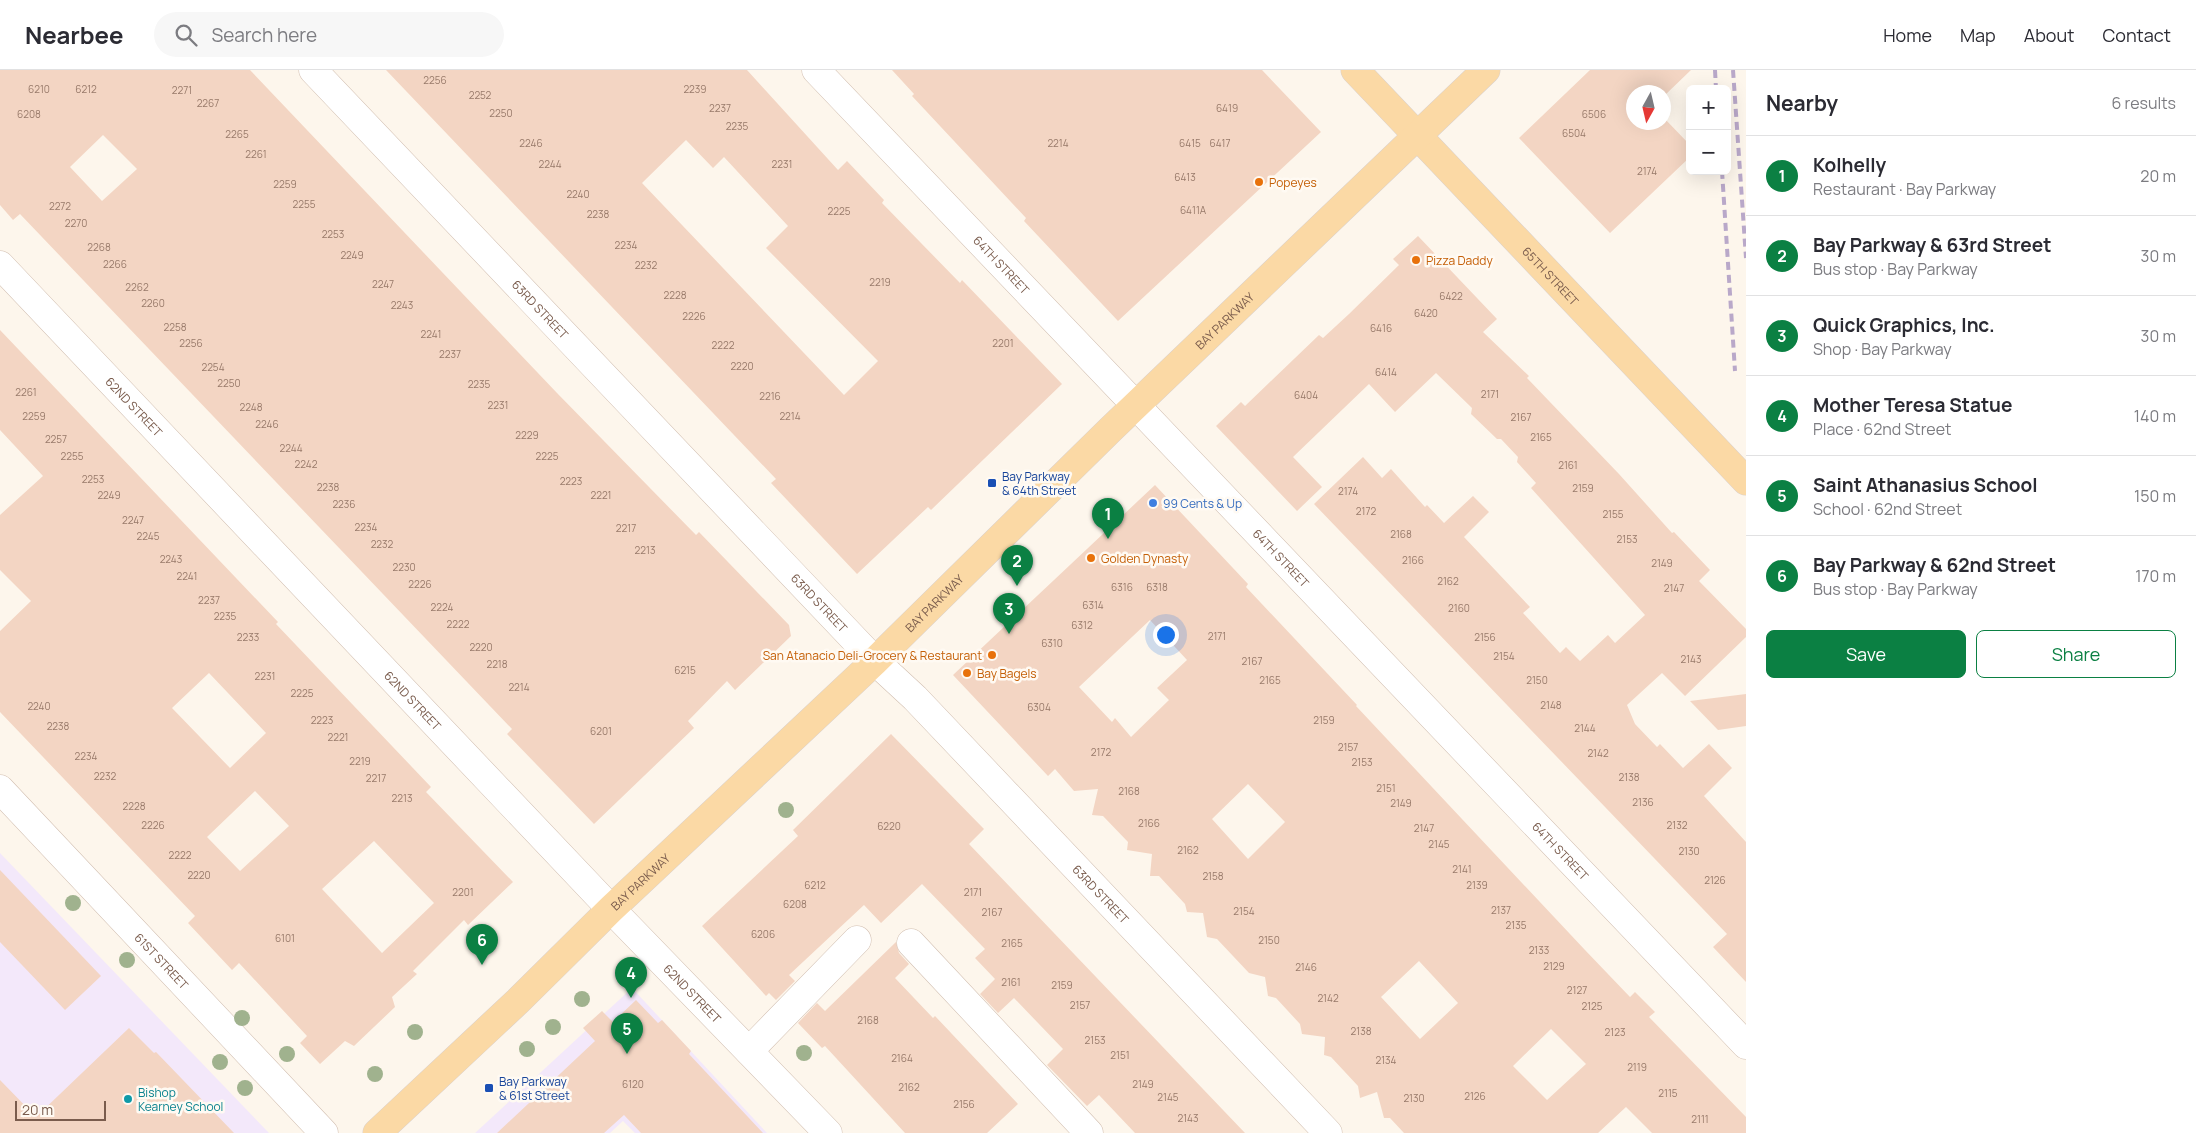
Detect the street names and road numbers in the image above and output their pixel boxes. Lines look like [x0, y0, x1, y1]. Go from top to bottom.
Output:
street label: 64TH STREET [970, 232, 1034, 298]
street label: 65TH STREET [1519, 243, 1583, 309]
street label: 63RD STREET [508, 276, 573, 343]
street label: BAY PARKWAY [1191, 288, 1258, 353]
street label: 62ND STREET [102, 373, 167, 440]
street label: 64TH STREET [1249, 525, 1314, 591]
street label: 63RD STREET [787, 570, 852, 636]
street label: BAY PARKWAY [901, 570, 967, 636]
street label: 62ND STREET [381, 667, 446, 734]
street label: 64TH STREET [1529, 818, 1593, 884]
street label: BAY PARKWAY [607, 849, 674, 914]
street label: 63RD STREET [1069, 861, 1133, 927]
street label: 61ST STREET [131, 929, 193, 993]
street label: 62ND STREET [660, 960, 726, 1027]

